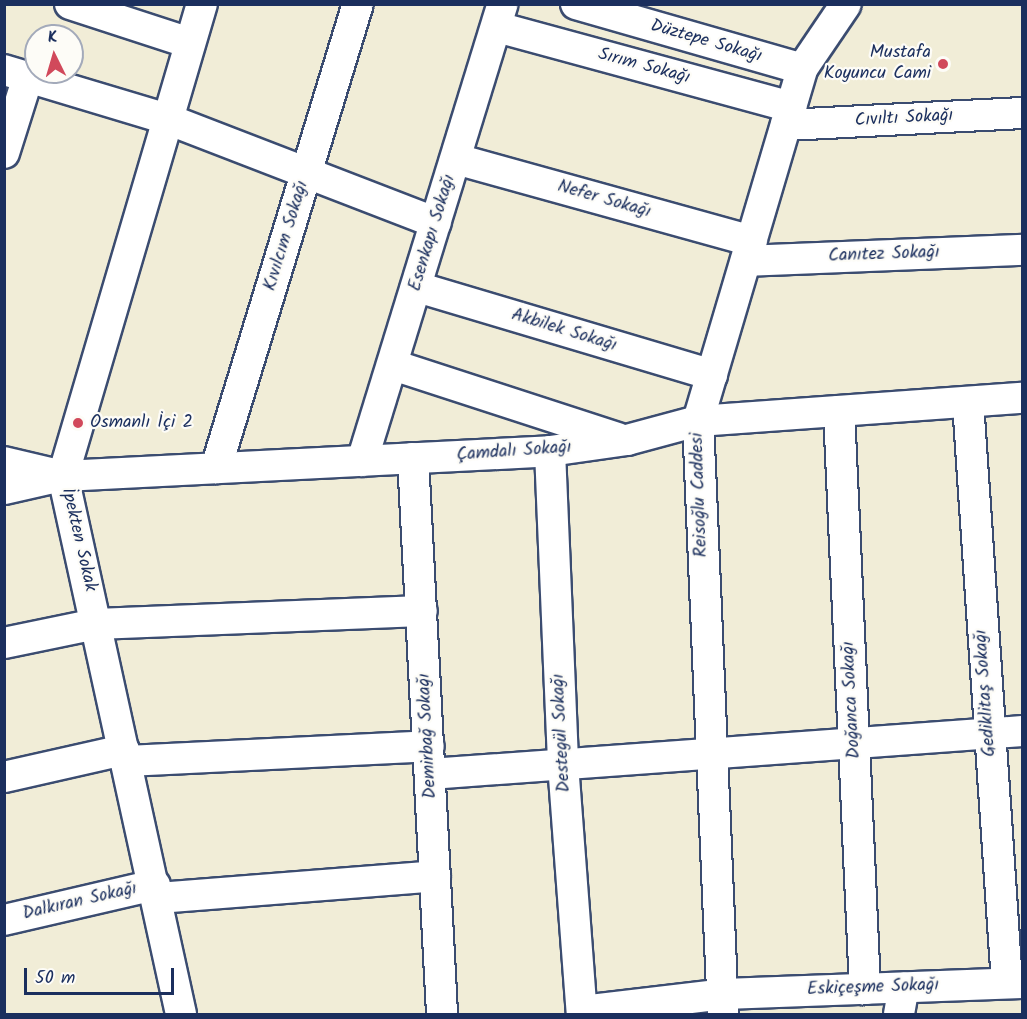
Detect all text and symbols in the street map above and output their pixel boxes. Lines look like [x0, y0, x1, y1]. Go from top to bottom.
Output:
street label: Düztepe Sokağı [648, 16, 764, 68]
north arrow [24, 24, 84, 84]
text: K [47, 25, 58, 50]
place label: Mustafa Koyuncu Cami [824, 43, 931, 86]
street label: Sırım Sokağı [596, 44, 692, 90]
marker: Mustafa Koyuncu Cami [936, 57, 950, 71]
street label: Cıvıltı Sokağı [854, 106, 954, 132]
street label: Esenkapı Sokağı [405, 172, 461, 294]
street label: Nefer Sokağı [555, 176, 653, 224]
street label: Kıvılcım Sokağı [260, 178, 314, 294]
street label: Canıtez Sokağı [828, 242, 940, 268]
street label: Akbilek Sokağı [509, 305, 619, 357]
place label: Osmanlı İçi 2 [90, 412, 193, 434]
marker: Osmanlı İçi 2 [71, 416, 85, 430]
street label: Reisoğlu Caddesi [687, 432, 713, 558]
street label: Çamdalı Sokağı [456, 437, 572, 467]
street label: İpekten Sokak [56, 486, 100, 594]
street label: Gediklitaş Sokağı [971, 629, 1001, 757]
street label: Doğanca Sokağı [838, 641, 866, 759]
street label: Demirbağ Sokağı [414, 673, 442, 799]
street label: Destegül Sokağı [548, 673, 576, 793]
street label: Dalkıran Sokağı [21, 878, 139, 926]
scale bar [27, 956, 177, 994]
text: 50 m [35, 964, 75, 993]
street label: Eskiçeşme Sokağı [807, 975, 939, 1001]

